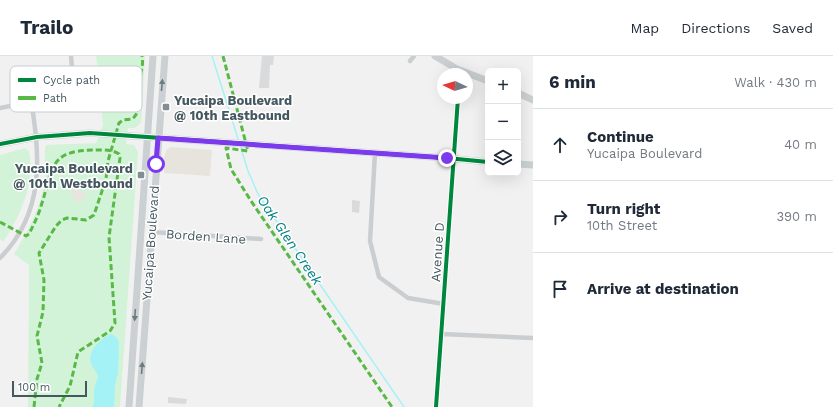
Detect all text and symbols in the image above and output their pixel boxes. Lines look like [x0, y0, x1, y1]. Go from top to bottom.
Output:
text: Trailo [20, 16, 73, 39]
text: Map [631, 20, 659, 36]
text: Directions [681, 20, 750, 36]
text: Saved [772, 20, 813, 36]
legend [10, 66, 142, 112]
north arrow [437, 68, 473, 104]
map controls [485, 68, 521, 176]
button: + [485, 68, 521, 104]
text: 6 min [549, 72, 596, 92]
text: Cycle path [43, 74, 100, 87]
text: Walk · 430 m [734, 75, 817, 90]
one-way arrow [159, 79, 166, 91]
text: Path [43, 92, 67, 105]
place label: Yucaipa Boulevard @ 10th Eastbound [174, 93, 292, 123]
marker: Yucaipa Boulevard @ 10th Eastbound [161, 102, 171, 112]
button: − [485, 104, 521, 140]
text: Continue [587, 128, 654, 146]
icon: ahead [549, 134, 571, 156]
text: 40 m [784, 137, 817, 152]
button: layers [485, 140, 521, 176]
text: Yucaipa Boulevard [587, 146, 702, 161]
route end [438, 149, 456, 167]
route start [147, 155, 165, 173]
place label: Yucaipa Boulevard @ 10th Westbound [13, 161, 133, 191]
marker: Yucaipa Boulevard @ 10th Westbound [136, 170, 146, 180]
street label: Yucaipa Boulevard [139, 185, 162, 301]
water label: Oak Glen Creek [254, 192, 326, 288]
text: Turn right [587, 200, 660, 218]
icon: right [549, 206, 571, 228]
text: 390 m [776, 209, 817, 224]
text: 10th Street [587, 218, 657, 233]
street label: Avenue D [428, 222, 447, 282]
street label: Borden Lane [165, 226, 246, 247]
icon: arrive [549, 278, 571, 300]
text: Arrive at destination [587, 280, 739, 298]
one-way arrow [132, 309, 139, 321]
one-way arrow [138, 362, 145, 374]
scale bar [12, 379, 87, 398]
text: 100 m [18, 381, 50, 394]

